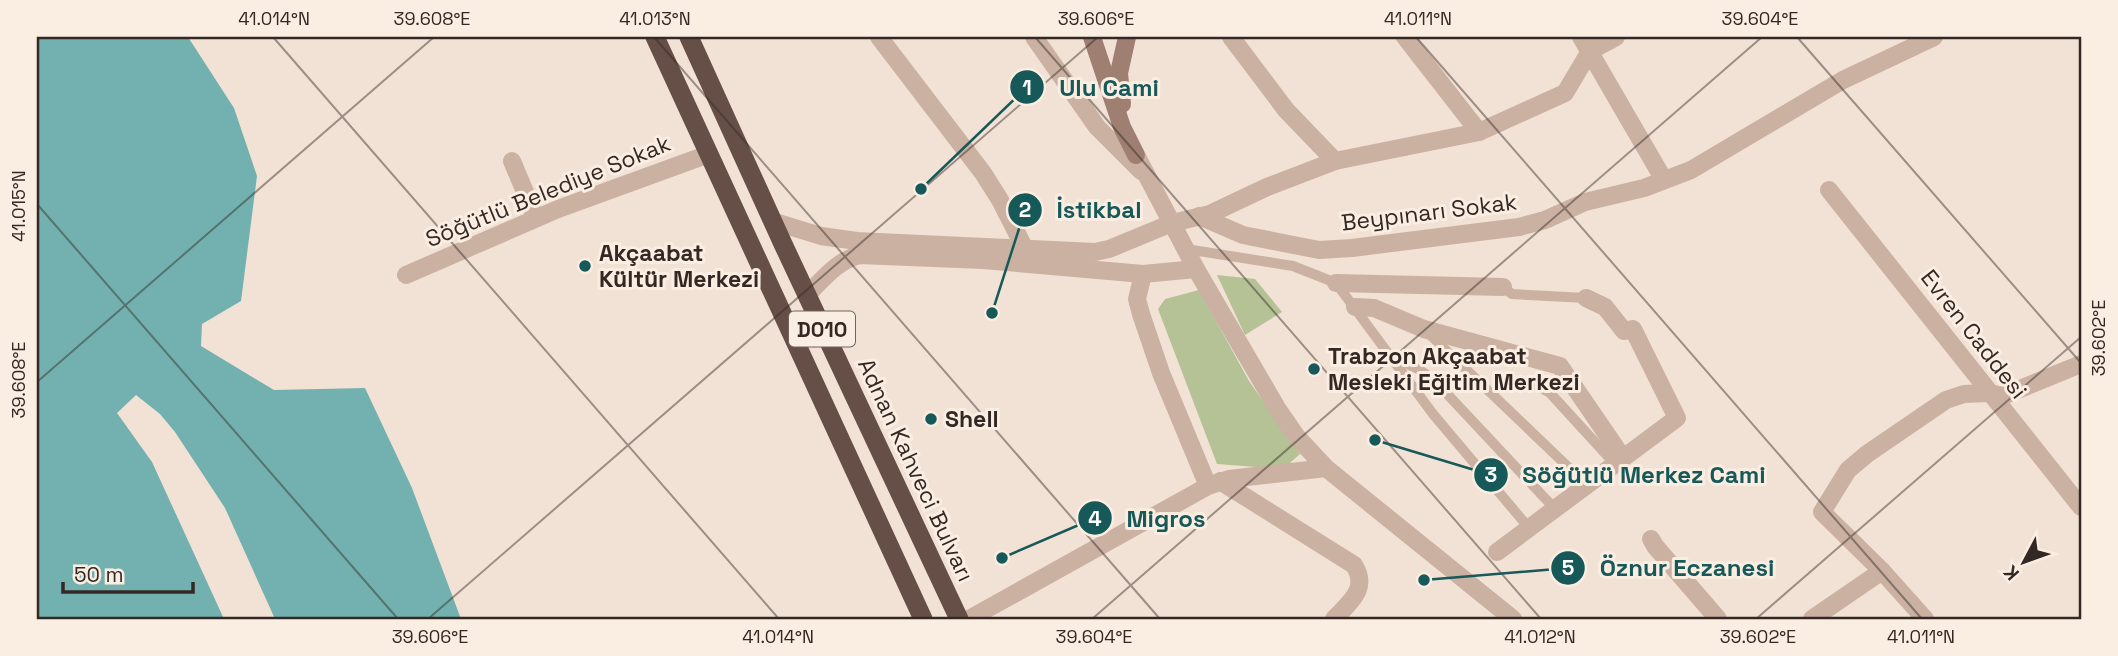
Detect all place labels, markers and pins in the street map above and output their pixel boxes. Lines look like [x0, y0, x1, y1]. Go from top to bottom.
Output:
callout: Ulu Cami [1010, 65, 1172, 110]
callout: İstikbal [1008, 187, 1156, 232]
place label: Akçaabat Kültür Merkezi [599, 238, 759, 294]
marker: Akçaabat Kültür Merkezi [577, 258, 593, 274]
place label: Trabzon Akçaabat Mesleki Eğitim Merkezi [1328, 341, 1580, 397]
marker: Trabzon Akçaabat Mesleki Eğitim Merkezi [1306, 361, 1322, 377]
place label: Shell [945, 404, 999, 434]
marker: Shell [923, 411, 939, 427]
callout: Söğütlü Merkez Cami [1473, 452, 1780, 497]
callout: Migros [1077, 496, 1219, 541]
callout: Öznur Eczanesi [1550, 545, 1788, 590]

